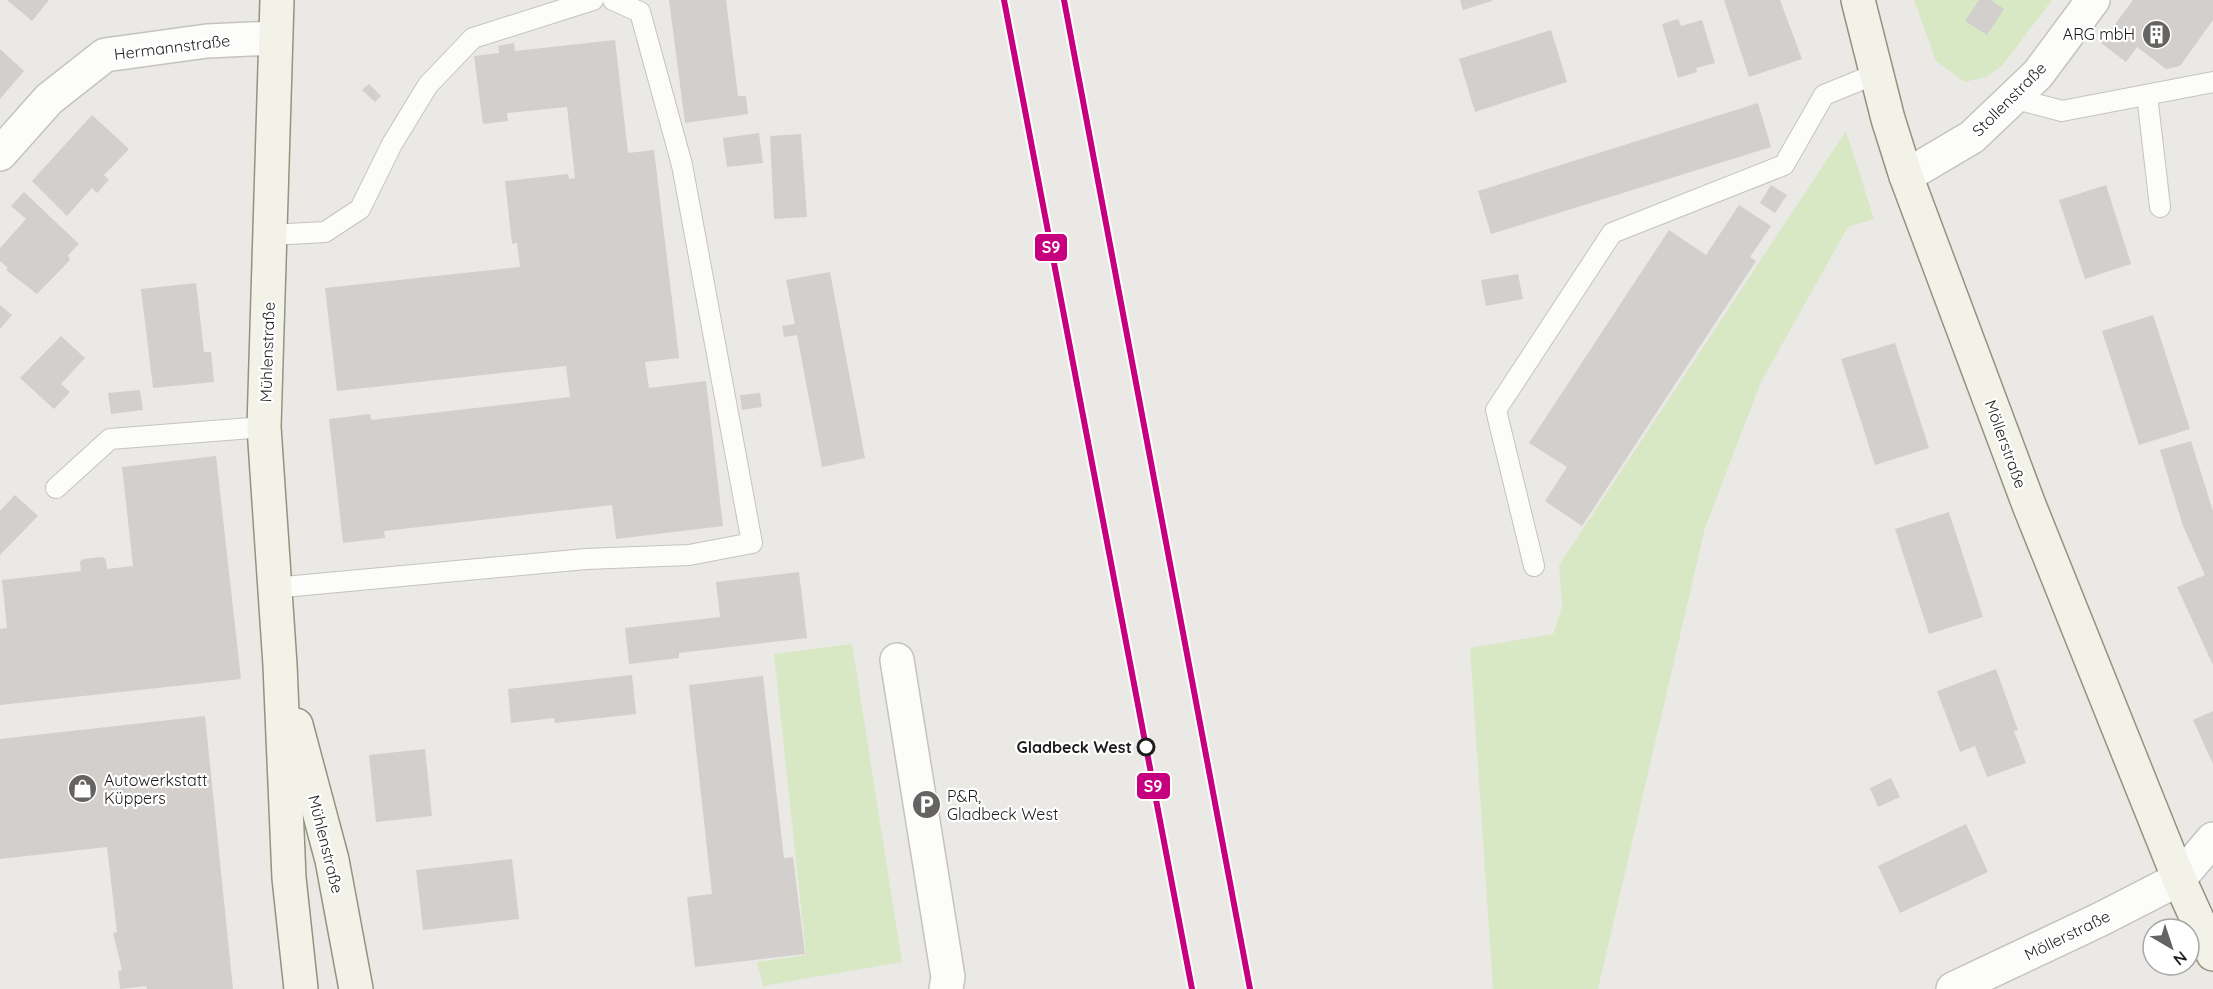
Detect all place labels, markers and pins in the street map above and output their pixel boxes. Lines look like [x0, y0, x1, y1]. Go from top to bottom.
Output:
building icon: ARG mbH [2140, 18, 2172, 50]
place label: ARG mbH [2063, 24, 2135, 44]
place label: Gladbeck West [1017, 737, 1132, 757]
marker: Gladbeck West [1137, 738, 1155, 756]
place label: Autowerkstatt Küppers [104, 770, 208, 808]
shop icon: Autowerkstatt Küppers [67, 773, 99, 805]
place label: P&R, Gladbeck West [947, 786, 1058, 824]
parking icon: P&R, Gladbeck West [910, 789, 942, 821]

